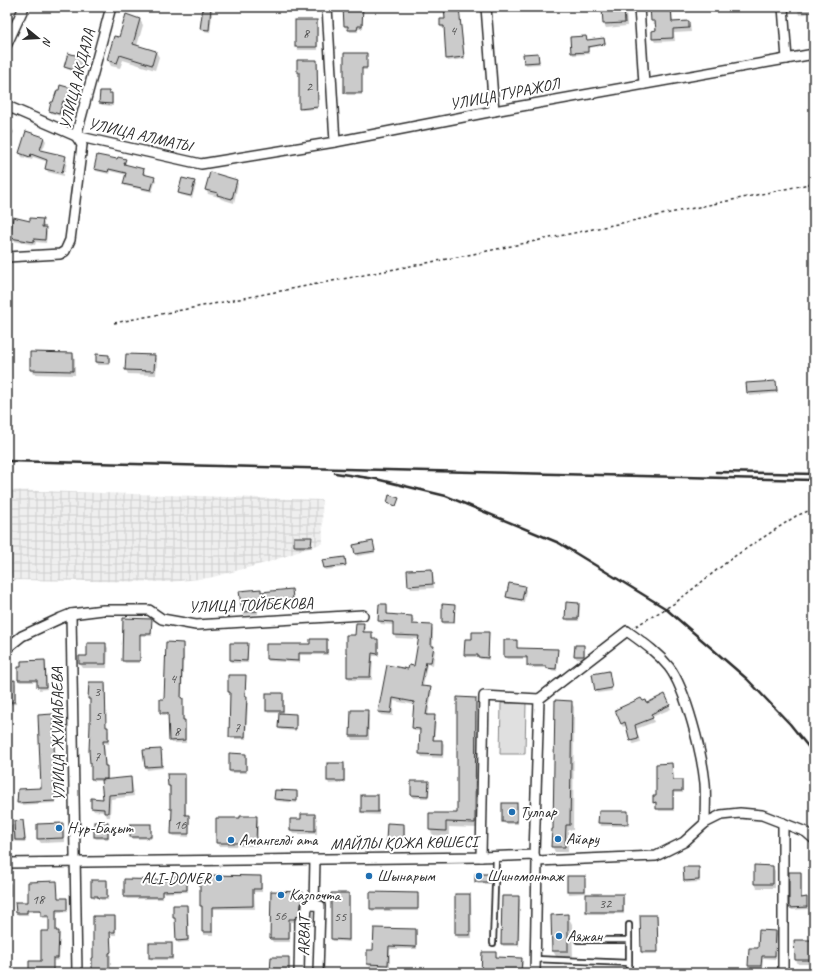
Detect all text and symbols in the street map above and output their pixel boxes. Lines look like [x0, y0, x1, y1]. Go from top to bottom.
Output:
north arrow [18, 18, 58, 58]
house number: 4 [450, 22, 458, 39]
house number: 8 [303, 25, 311, 42]
street label: УЛИЦА АКДАЛА [55, 26, 99, 131]
text: N [39, 36, 55, 49]
street label: УЛИЦА ТУРАЖОЛ [448, 73, 563, 114]
house number: 2 [306, 78, 314, 95]
street label: УЛИЦА АЛМАТЫ [86, 113, 197, 157]
street label: УЛИЦА ТОЙБЕКОВА [189, 593, 314, 617]
street label: УЛИЦА ЖУМАБАЕВА [47, 666, 69, 801]
house number: 4 [170, 670, 178, 687]
house number: 3 [94, 683, 102, 700]
house number: 5 [95, 707, 102, 724]
house number: 7 [234, 719, 241, 736]
house number: 8 [174, 723, 182, 740]
house number: 7 [94, 748, 101, 765]
place label: Тулпар [520, 802, 557, 822]
marker: Тулпар [507, 807, 517, 817]
house number: 16 [174, 816, 187, 833]
place label: Нұр-Бақыт [67, 818, 134, 838]
marker: Нұр-Бақыт [54, 823, 64, 833]
place label: Айару [566, 829, 601, 849]
place label: Амангелді ата [239, 830, 319, 850]
street label: МАЙЛЫ ҚОЖА КӨШЕСІ [330, 832, 481, 854]
marker: Айару [553, 834, 563, 844]
marker: Амангелді ата [226, 835, 236, 845]
place label: Шынарым [377, 866, 435, 886]
place label: Шиномонтаж [487, 866, 565, 886]
place label: ALI-DONER [142, 868, 212, 888]
marker: Шынарым [364, 871, 374, 881]
marker: Шиномонтаж [474, 871, 484, 881]
marker: ALI-DONER [214, 873, 224, 883]
place label: Казпочта [289, 885, 341, 905]
marker: Казпочта [276, 890, 286, 900]
house number: 18 [32, 891, 46, 908]
house number: 32 [599, 895, 613, 912]
house number: 56 [274, 907, 287, 924]
house number: 55 [334, 908, 347, 925]
street label: ARBAT [294, 911, 314, 956]
place label: Аяжан [567, 926, 604, 946]
marker: Аяжан [554, 931, 564, 941]

